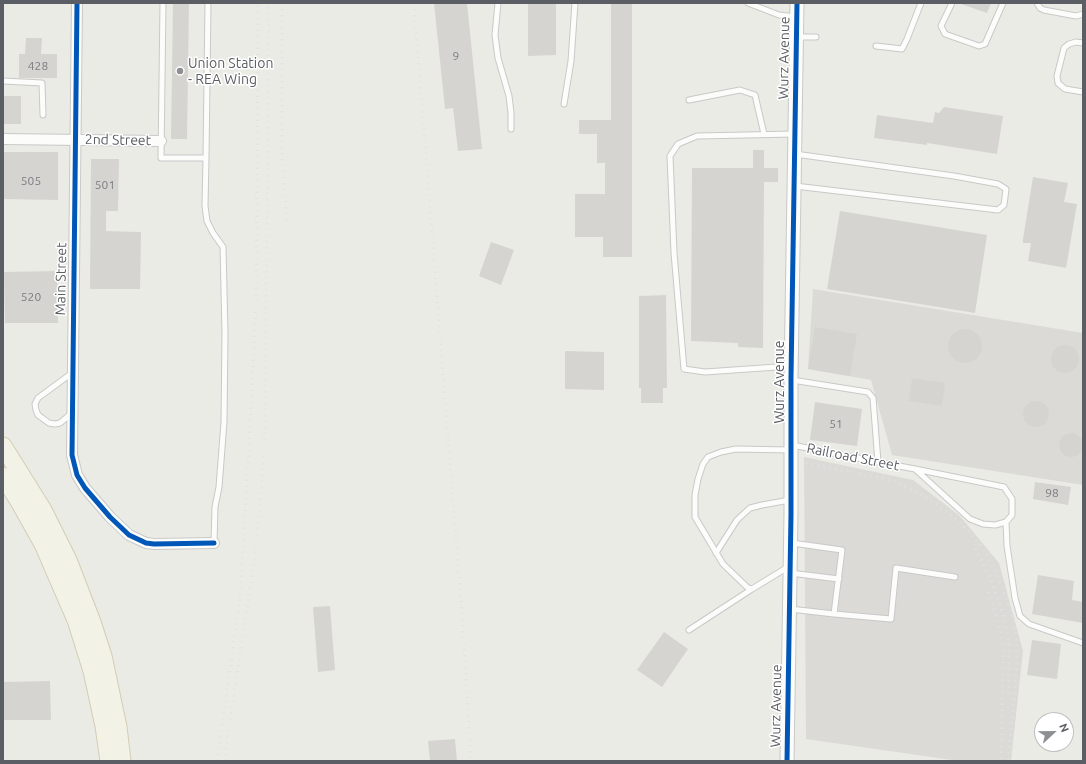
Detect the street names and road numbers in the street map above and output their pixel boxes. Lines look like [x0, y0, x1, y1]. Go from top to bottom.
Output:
street label: Wurz Avenue [775, 16, 793, 100]
street label: 2nd Street [85, 131, 151, 149]
street label: Main Street [52, 242, 70, 316]
street label: Wurz Avenue [771, 341, 787, 423]
street label: Railroad Street [805, 440, 901, 474]
street label: Wurz Avenue [767, 664, 785, 748]

